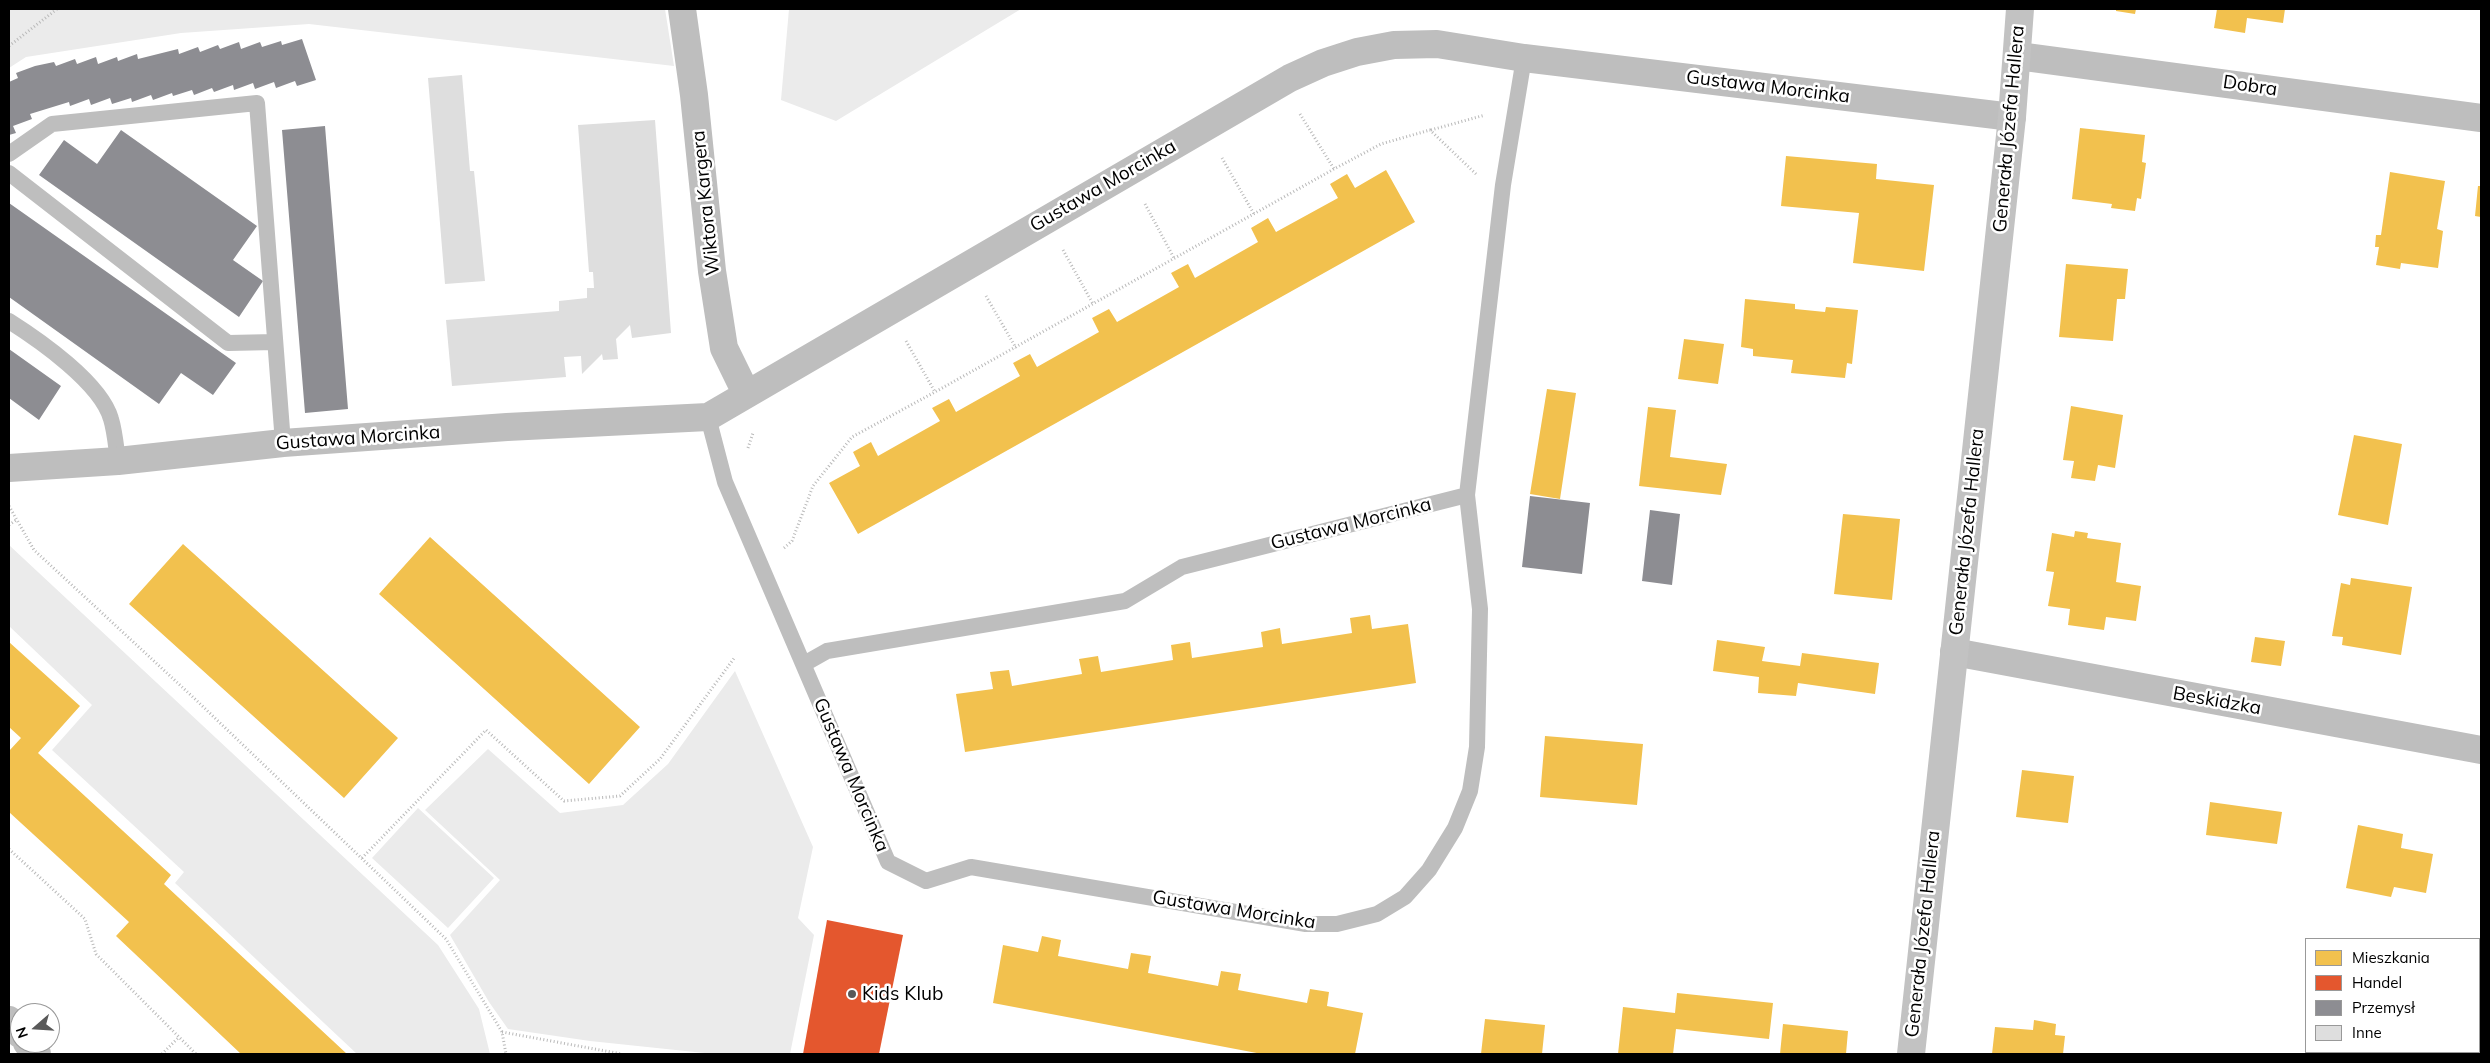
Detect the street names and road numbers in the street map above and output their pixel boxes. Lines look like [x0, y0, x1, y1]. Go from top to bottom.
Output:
street label: Generała Józefa Hallera [1989, 24, 2029, 234]
street label: Gustawa Morcinka [1685, 66, 1851, 108]
street label: Dobra [2221, 71, 2279, 101]
street label: Wiktora Kargera [687, 129, 725, 277]
street label: Gustawa Morcinka [1026, 135, 1180, 237]
street label: Gustawa Morcinka [275, 421, 441, 455]
street label: Generała Józefa Hallera [1945, 427, 1989, 637]
street label: Gustawa Morcinka [1268, 493, 1434, 555]
street label: Beskidzka [2171, 682, 2263, 720]
street label: Gustawa Morcinka [808, 695, 894, 855]
street label: Generała Józefa Hallera [1901, 829, 1945, 1039]
street label: Gustawa Morcinka [1151, 886, 1317, 934]

